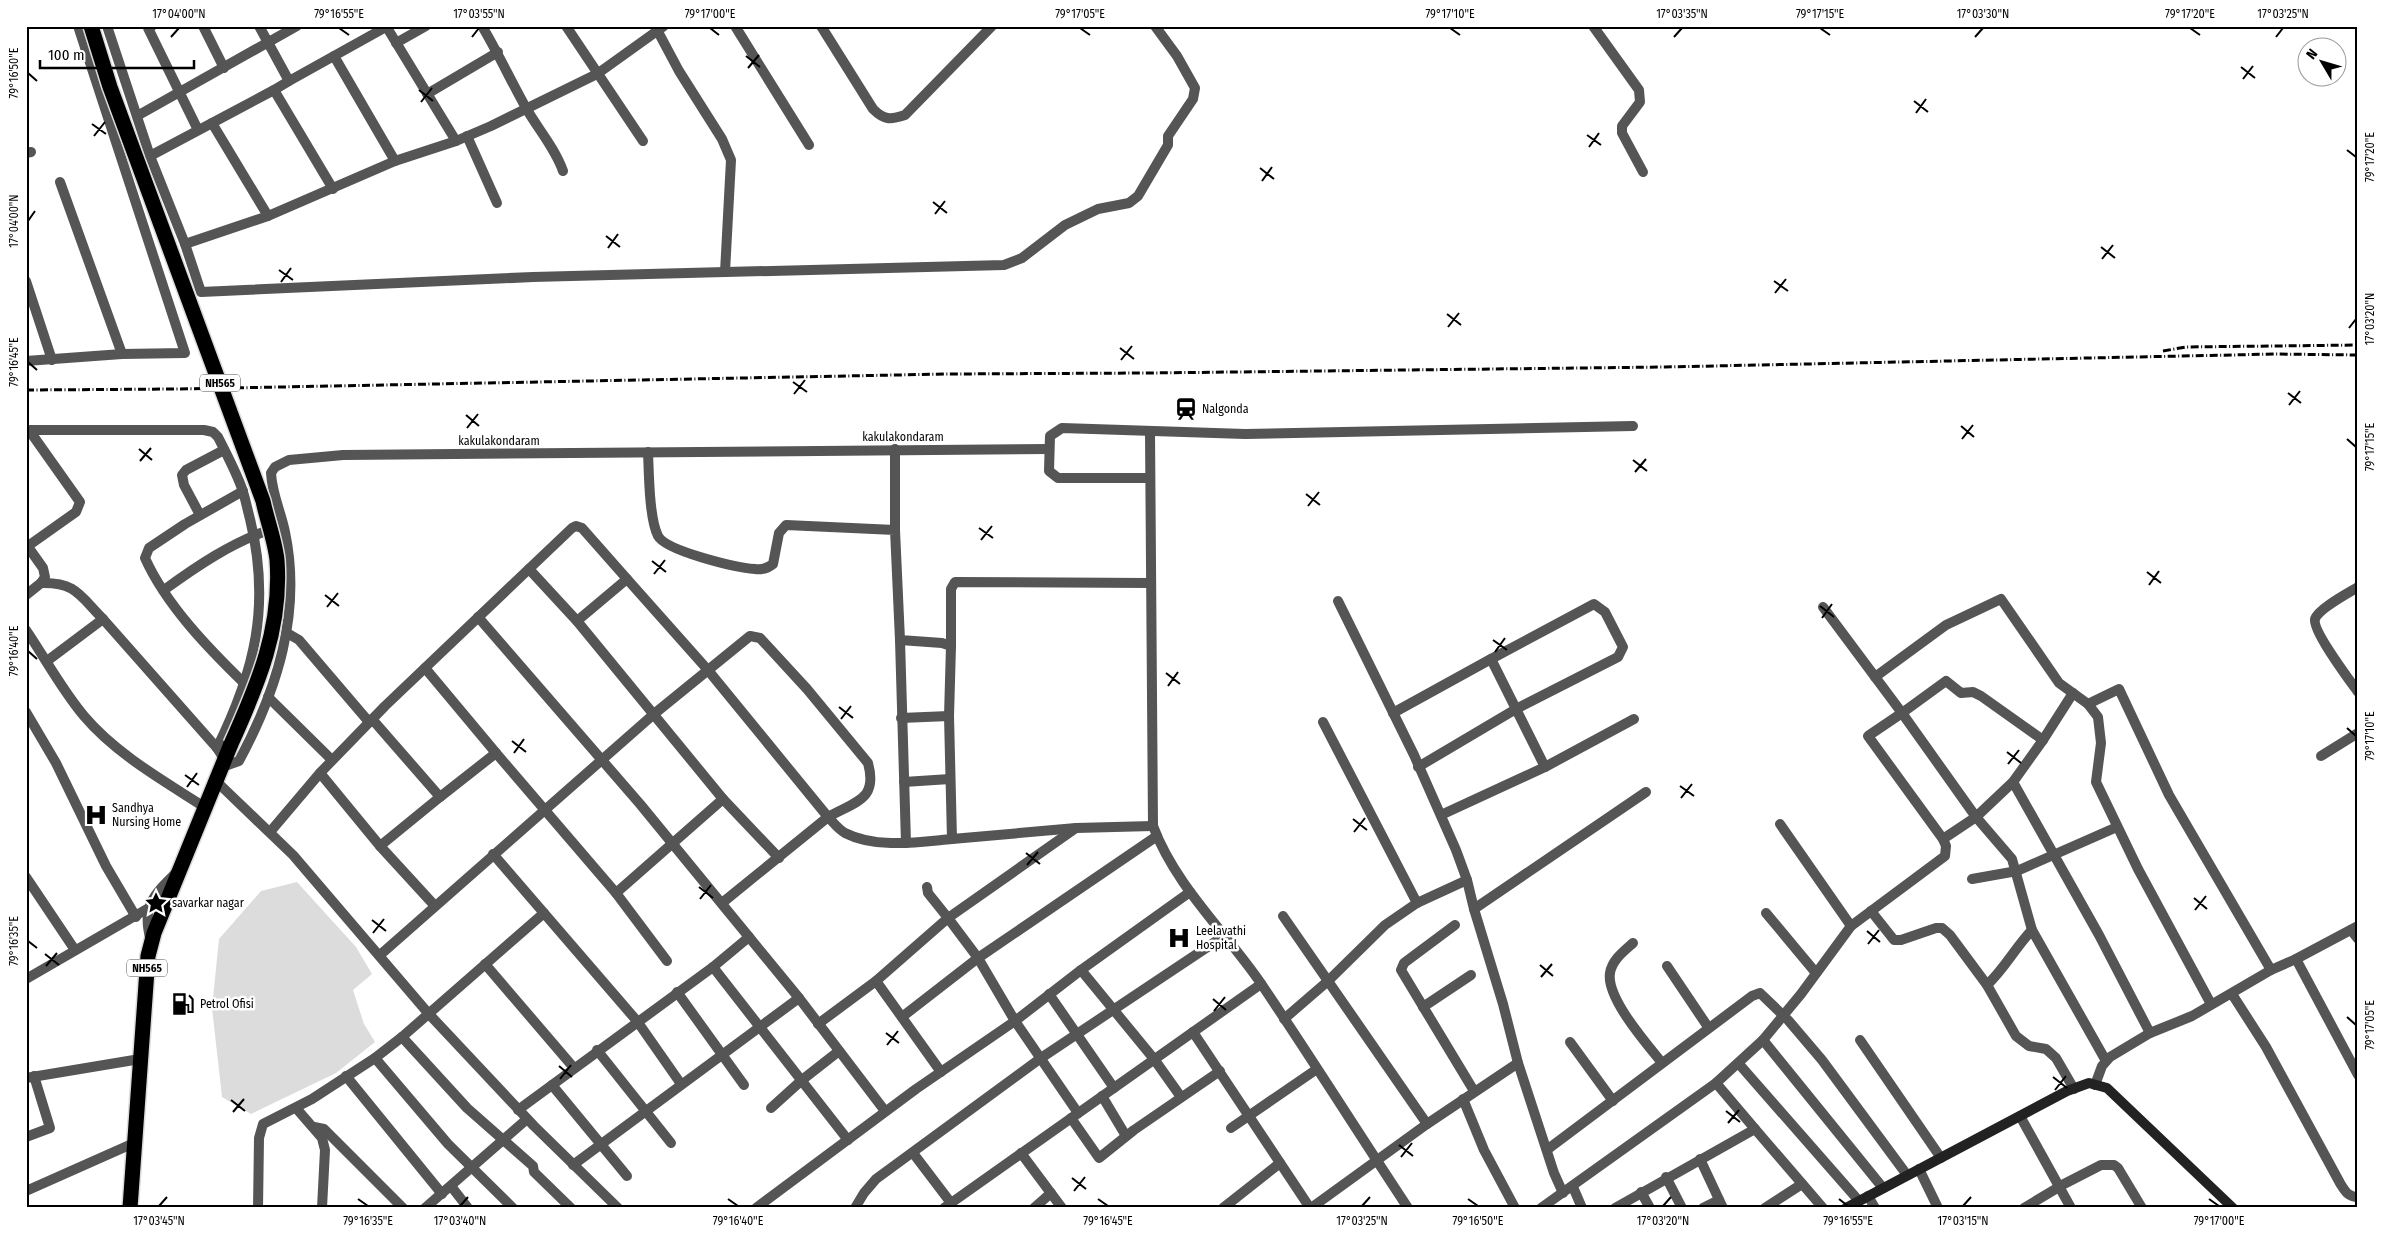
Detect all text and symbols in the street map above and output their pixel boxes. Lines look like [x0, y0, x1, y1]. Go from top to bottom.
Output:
text: 17°04'00"N [152, 7, 206, 21]
text: 79°16'55"E [314, 7, 364, 21]
text: 17°03'55"N [453, 7, 505, 21]
text: 79°17'00"E [685, 7, 736, 21]
text: 79°17'05"E [1055, 7, 1105, 21]
text: 79°17'10"E [1425, 7, 1475, 21]
text: 17°03'35"N [1656, 7, 1708, 21]
text: 79°17'15"E [1796, 7, 1844, 21]
text: 17°03'30"N [1957, 7, 2009, 21]
text: 79°17'20"E [2165, 7, 2215, 21]
text: 17°03'25"N [2257, 7, 2309, 21]
scale bar [40, 38, 194, 70]
north arrow [2296, 38, 2346, 88]
text: 100 m [48, 46, 85, 64]
text: N [2303, 46, 2321, 63]
text: 79°16'50"E [7, 47, 21, 98]
text: 79°17'20"E [2363, 132, 2377, 182]
text: 17°04'00"N [7, 194, 21, 248]
text: 17°03'20"N [2363, 293, 2377, 345]
text: 79°16'45"E [7, 337, 21, 387]
road number: NH565 [200, 374, 240, 392]
station icon: Nalgonda [1173, 396, 1199, 422]
place label: Nalgonda [1202, 402, 1249, 416]
text: 79°17'15"E [2363, 423, 2377, 471]
street label: kakulakondaram [862, 430, 944, 444]
street label: kakulakondaram [458, 434, 540, 448]
text: 79°16'40"E [7, 625, 21, 676]
text: 79°17'10"E [2363, 711, 2377, 761]
place label: Sandhya Nursing Home [112, 801, 181, 829]
hospital icon: Sandhya Nursing Home [83, 802, 109, 828]
place icon: savarkar nagar [143, 890, 169, 916]
place label: savarkar nagar [172, 896, 245, 910]
text: 79°16'35"E [7, 916, 21, 966]
place label: Leelavathi Hospital [1196, 924, 1246, 952]
hospital icon: Leelavathi Hospital [1166, 925, 1192, 951]
road number: NH565 [127, 960, 167, 976]
fuel station icon: Petrol Ofisi [170, 991, 196, 1017]
place label: Petrol Ofisi [200, 997, 254, 1011]
text: 79°17'05"E [2363, 1000, 2377, 1050]
text: 17°03'45"N [133, 1214, 185, 1228]
text: 79°16'35"E [343, 1214, 393, 1228]
text: 17°03'40"N [434, 1214, 486, 1228]
text: 79°16'40"E [713, 1214, 764, 1228]
text: 79°16'45"E [1083, 1214, 1133, 1228]
text: 17°03'25"N [1336, 1214, 1388, 1228]
text: 79°16'50"E [1453, 1214, 1504, 1228]
text: 17°03'20"N [1637, 1214, 1689, 1228]
text: 79°16'55"E [1823, 1214, 1873, 1228]
text: 17°03'15"N [1938, 1214, 1988, 1228]
text: 79°17'00"E [2194, 1214, 2245, 1228]

